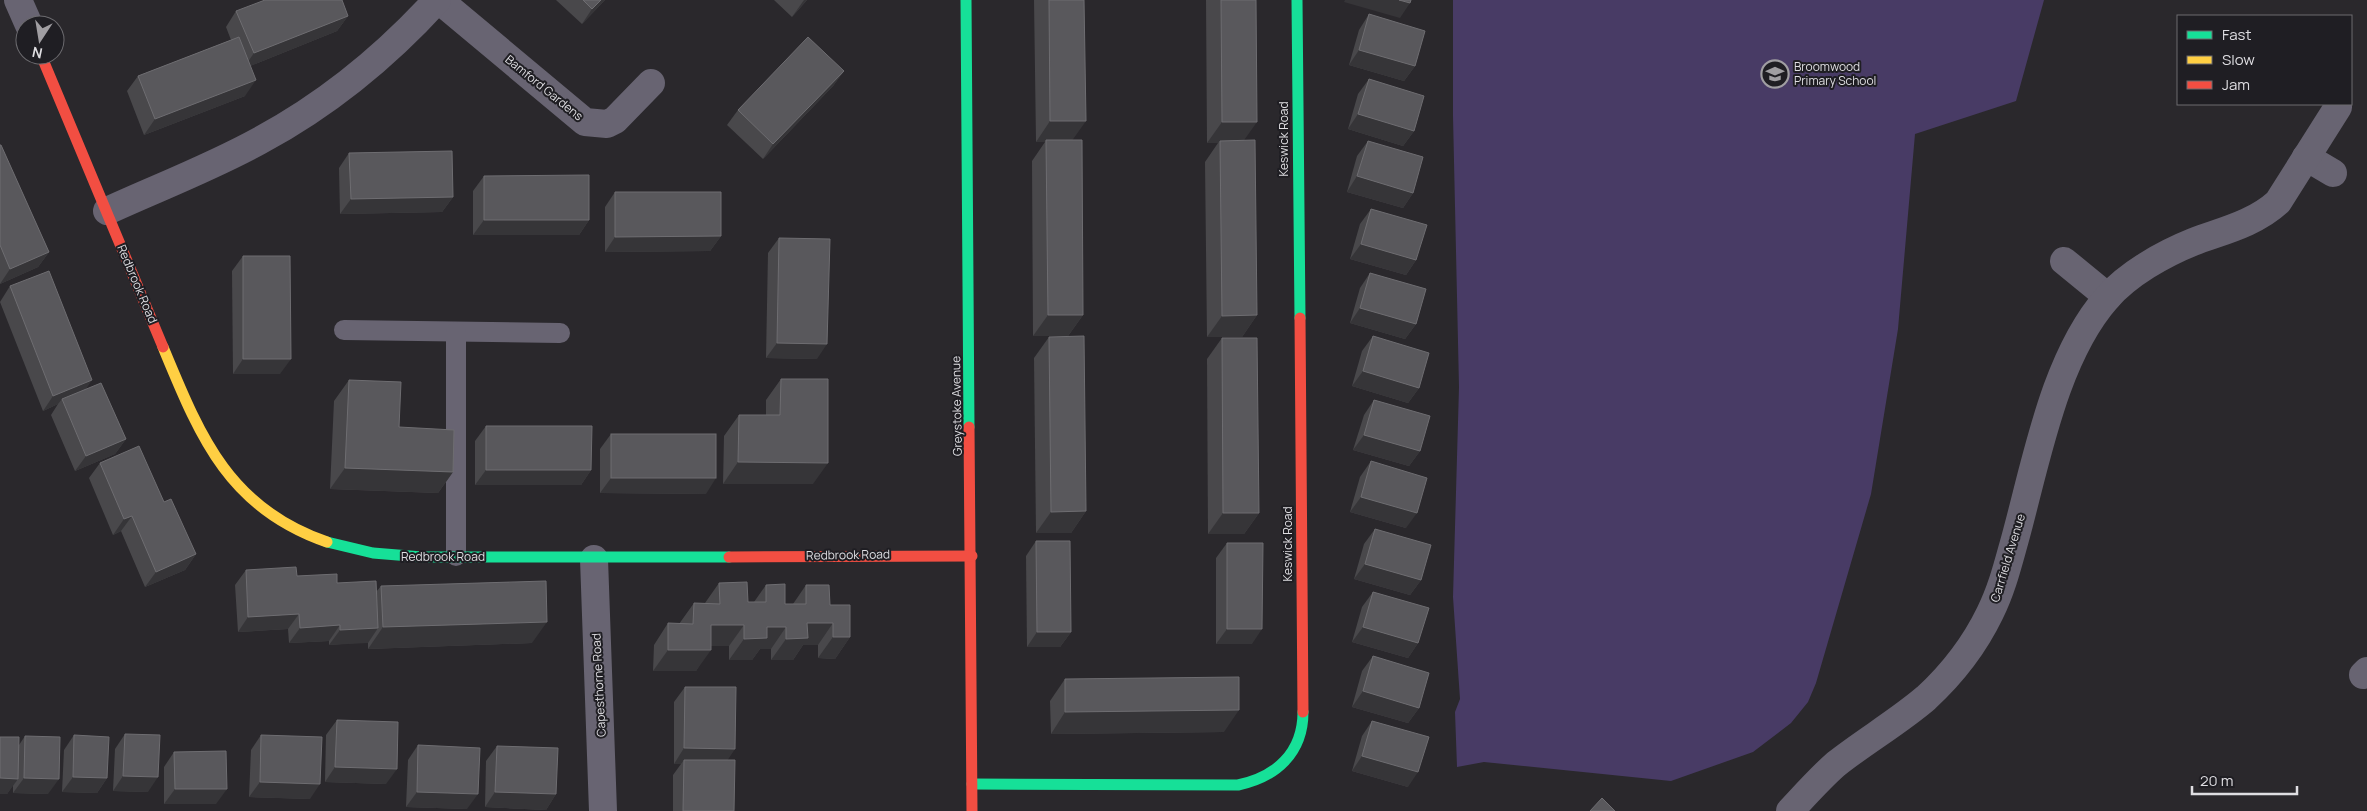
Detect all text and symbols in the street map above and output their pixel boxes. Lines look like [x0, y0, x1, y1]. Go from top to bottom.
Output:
north arrow [15, 15, 65, 65]
legend [2177, 15, 2352, 105]
text: Fast [2222, 24, 2251, 45]
text: N [30, 43, 44, 64]
text: Slow [2222, 49, 2255, 70]
street label: Bamford Gardens [502, 51, 587, 124]
place label: Broomwood Primary School [1794, 58, 1876, 89]
school or university icon: Broomwood Primary School [1760, 59, 1790, 89]
text: Jam [2222, 74, 2250, 95]
street label: Keswick Road [1275, 101, 1292, 177]
street label: Redbrook Road [113, 242, 162, 326]
street label: Greystoke Avenue [947, 356, 966, 456]
street label: Keswick Road [1279, 506, 1296, 582]
street label: Carrfield Avenue [1986, 512, 2029, 604]
street label: Redbrook Road [806, 545, 890, 564]
street label: Redbrook Road [401, 548, 485, 565]
street label: Capesthorne Road [587, 633, 610, 737]
scale bar [2192, 764, 2297, 796]
text: 20 m [2200, 770, 2233, 791]

